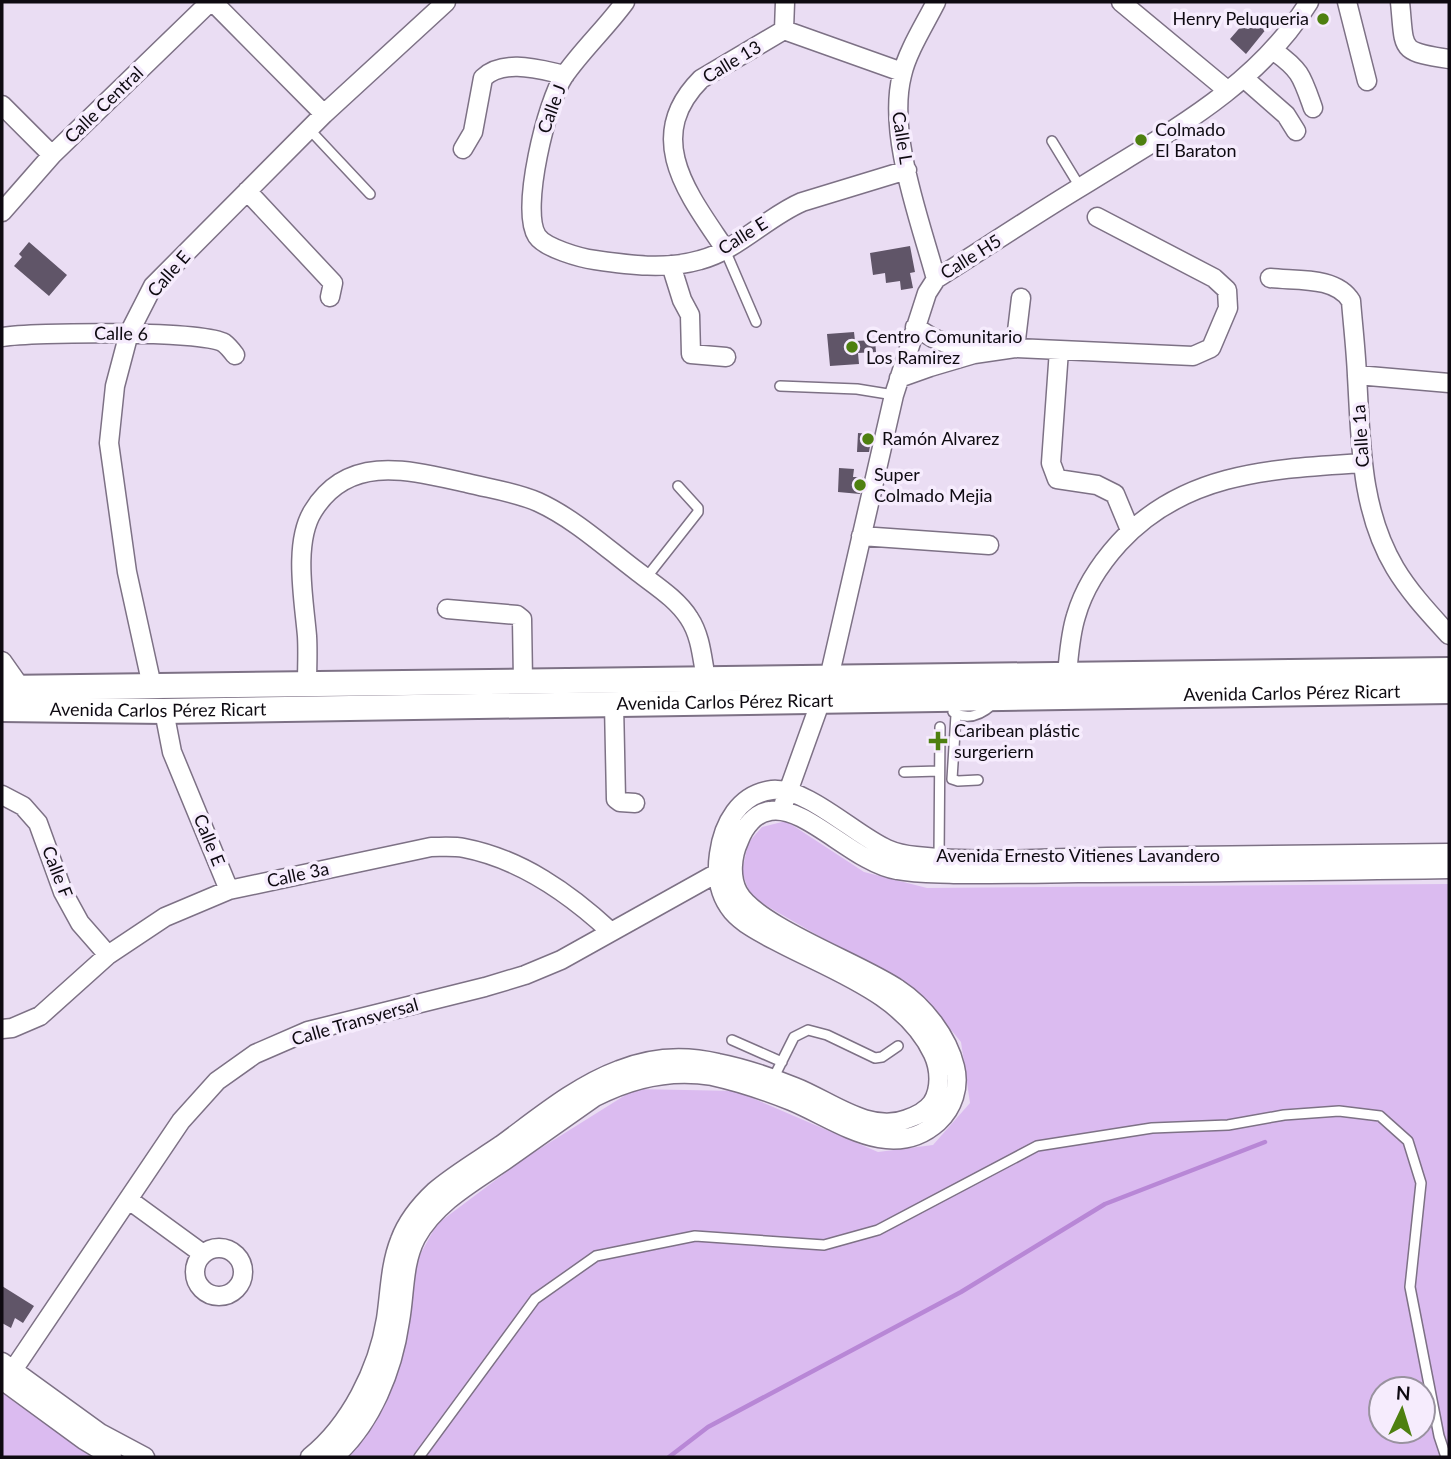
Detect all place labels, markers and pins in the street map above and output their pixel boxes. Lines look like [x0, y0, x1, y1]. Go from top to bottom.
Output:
place label: Henry Peluqueria [1172, 7, 1309, 29]
marker: Henry Peluqueria [1315, 11, 1331, 27]
place label: Colmado El Baraton [1155, 118, 1237, 161]
marker: Colmado El Baraton [1133, 132, 1149, 148]
place label: Centro Comunitario Los Ramirez [866, 325, 1022, 368]
marker: Centro Comunitario Los Ramirez [844, 339, 860, 355]
place label: Ramón Alvarez [882, 427, 999, 449]
marker: Ramón Alvarez [860, 431, 876, 447]
place label: Super Colmado Mejia [874, 463, 992, 506]
marker: Super Colmado Mejia [852, 477, 868, 493]
place label: Caribean plástic surgeriern [954, 719, 1080, 762]
marker: Caribean plástic surgeriern [928, 731, 948, 751]

